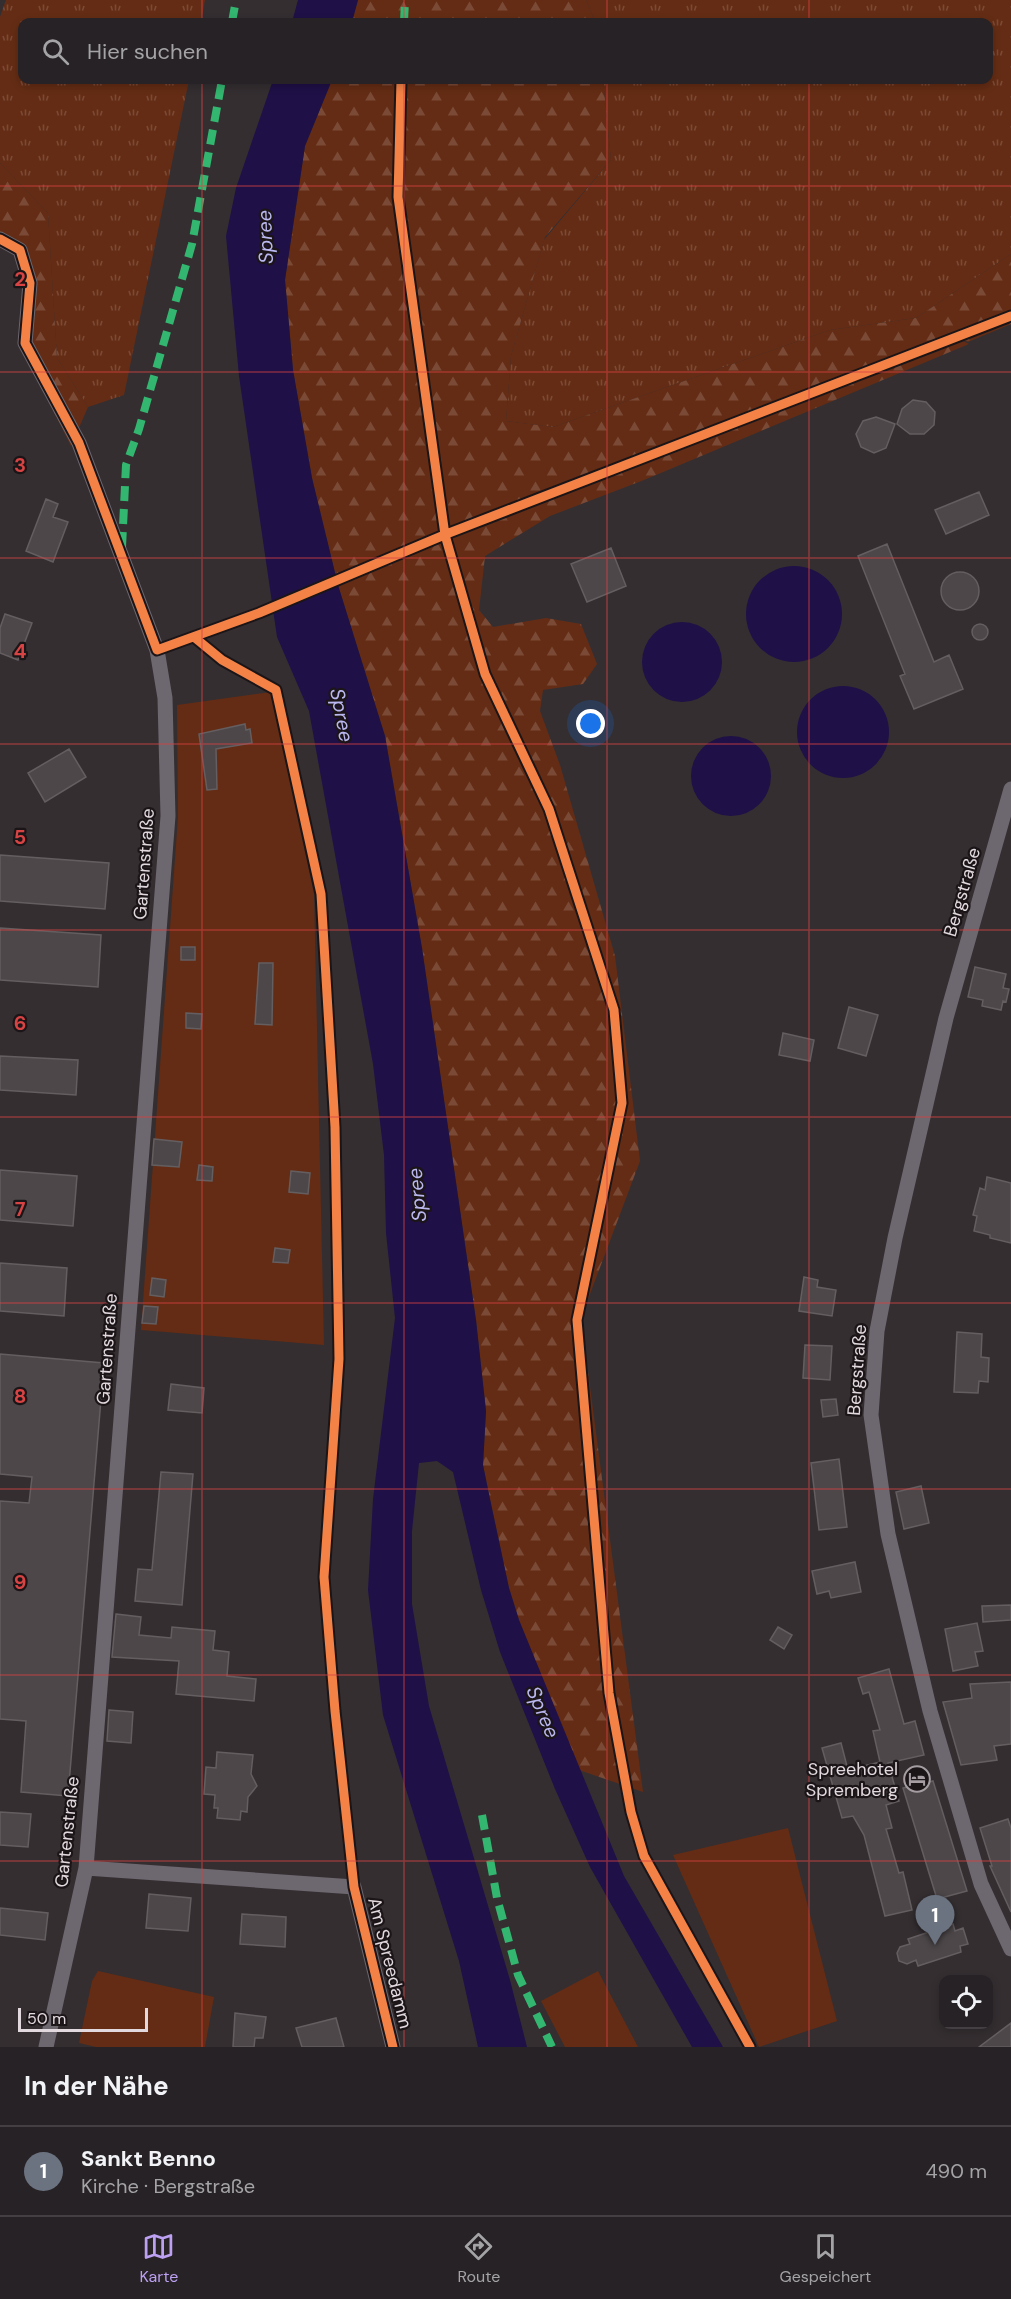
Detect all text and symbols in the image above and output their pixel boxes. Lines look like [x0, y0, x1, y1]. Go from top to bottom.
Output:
search box [18, 18, 993, 84]
icon: search [39, 35, 72, 68]
text: Hier suchen [87, 37, 208, 66]
water label: Spree [251, 210, 279, 264]
text: 2 [14, 266, 26, 292]
text: 3 [14, 452, 26, 478]
text: 4 [14, 638, 27, 664]
water label: Spree [324, 686, 360, 744]
your location [576, 709, 605, 738]
street label: Gartenstraße [128, 808, 160, 920]
text: 5 [14, 824, 26, 850]
street label: Bergstraße [938, 845, 986, 939]
text: 6 [14, 1010, 26, 1036]
water label: Spree [402, 1167, 432, 1223]
text: 7 [15, 1196, 26, 1222]
street label: Gartenstraße [91, 1293, 123, 1405]
street label: Bergstraße [842, 1323, 872, 1417]
text: 8 [14, 1383, 26, 1409]
text: 9 [14, 1569, 26, 1595]
water label: Spree [520, 1682, 566, 1742]
place label: Spreehotel Spremberg [806, 1757, 898, 1802]
hotel icon: Spreehotel Spremberg [902, 1764, 932, 1794]
street label: Gartenstraße [49, 1775, 85, 1889]
street label: Am Spreedamm [362, 1895, 418, 2031]
pin: 1 [916, 1896, 954, 1945]
map controls [939, 1975, 993, 2029]
button: locate [939, 1975, 993, 2029]
scale bar [18, 2005, 148, 2032]
text: 50 m [27, 2008, 66, 2029]
text: In der Nähe [24, 2069, 169, 2103]
text: Sankt Benno [81, 2144, 216, 2173]
text: 1 [40, 2158, 47, 2184]
text: 490 m [925, 2158, 987, 2184]
text: Kirche · Bergstraße [81, 2173, 255, 2199]
tab: Karte [140, 2230, 178, 2287]
tab: Route [458, 2230, 500, 2287]
tab: Gespeichert [780, 2230, 871, 2287]

